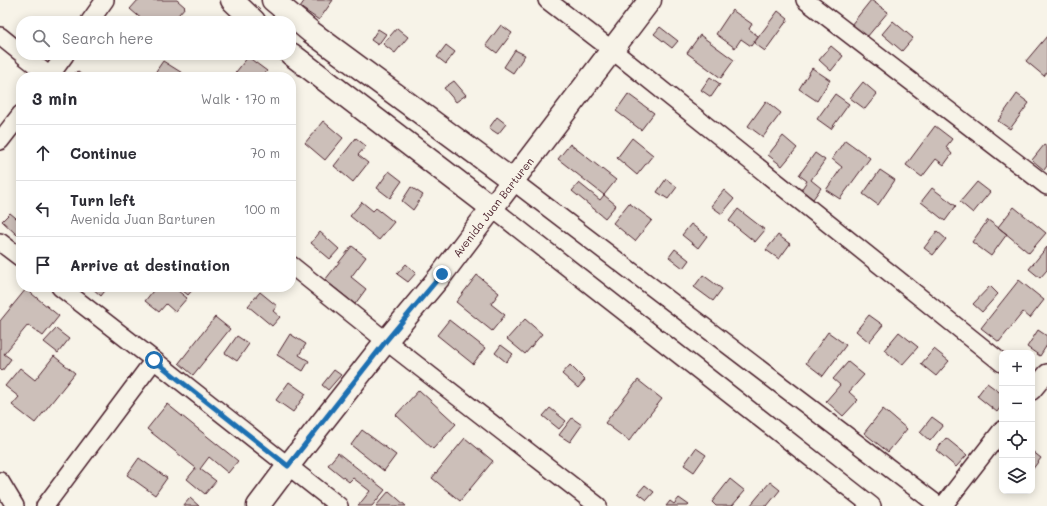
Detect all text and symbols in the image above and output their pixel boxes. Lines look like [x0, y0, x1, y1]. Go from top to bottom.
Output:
search box [16, 16, 296, 60]
icon: search [30, 27, 52, 49]
text: Search here [62, 28, 153, 48]
text: 3 min [32, 87, 77, 109]
text: Walk · 170 m [201, 90, 280, 107]
icon: ahead [32, 142, 54, 164]
text: Continue [70, 143, 137, 163]
text: 70 m [250, 144, 280, 161]
street label: Avenida Juan Barturen [449, 154, 537, 260]
text: Turn left [70, 190, 135, 210]
icon: left [32, 198, 54, 220]
text: 100 m [244, 200, 280, 217]
text: Avenida Juan Barturen [70, 210, 215, 227]
icon: arrive [32, 254, 54, 276]
text: Arrive at destination [70, 255, 230, 275]
route end [433, 265, 451, 283]
map controls [999, 350, 1035, 494]
button: + [999, 350, 1035, 386]
route start [145, 351, 163, 369]
button: − [999, 386, 1035, 422]
button: locate [999, 422, 1035, 458]
button: layers [999, 458, 1035, 494]

